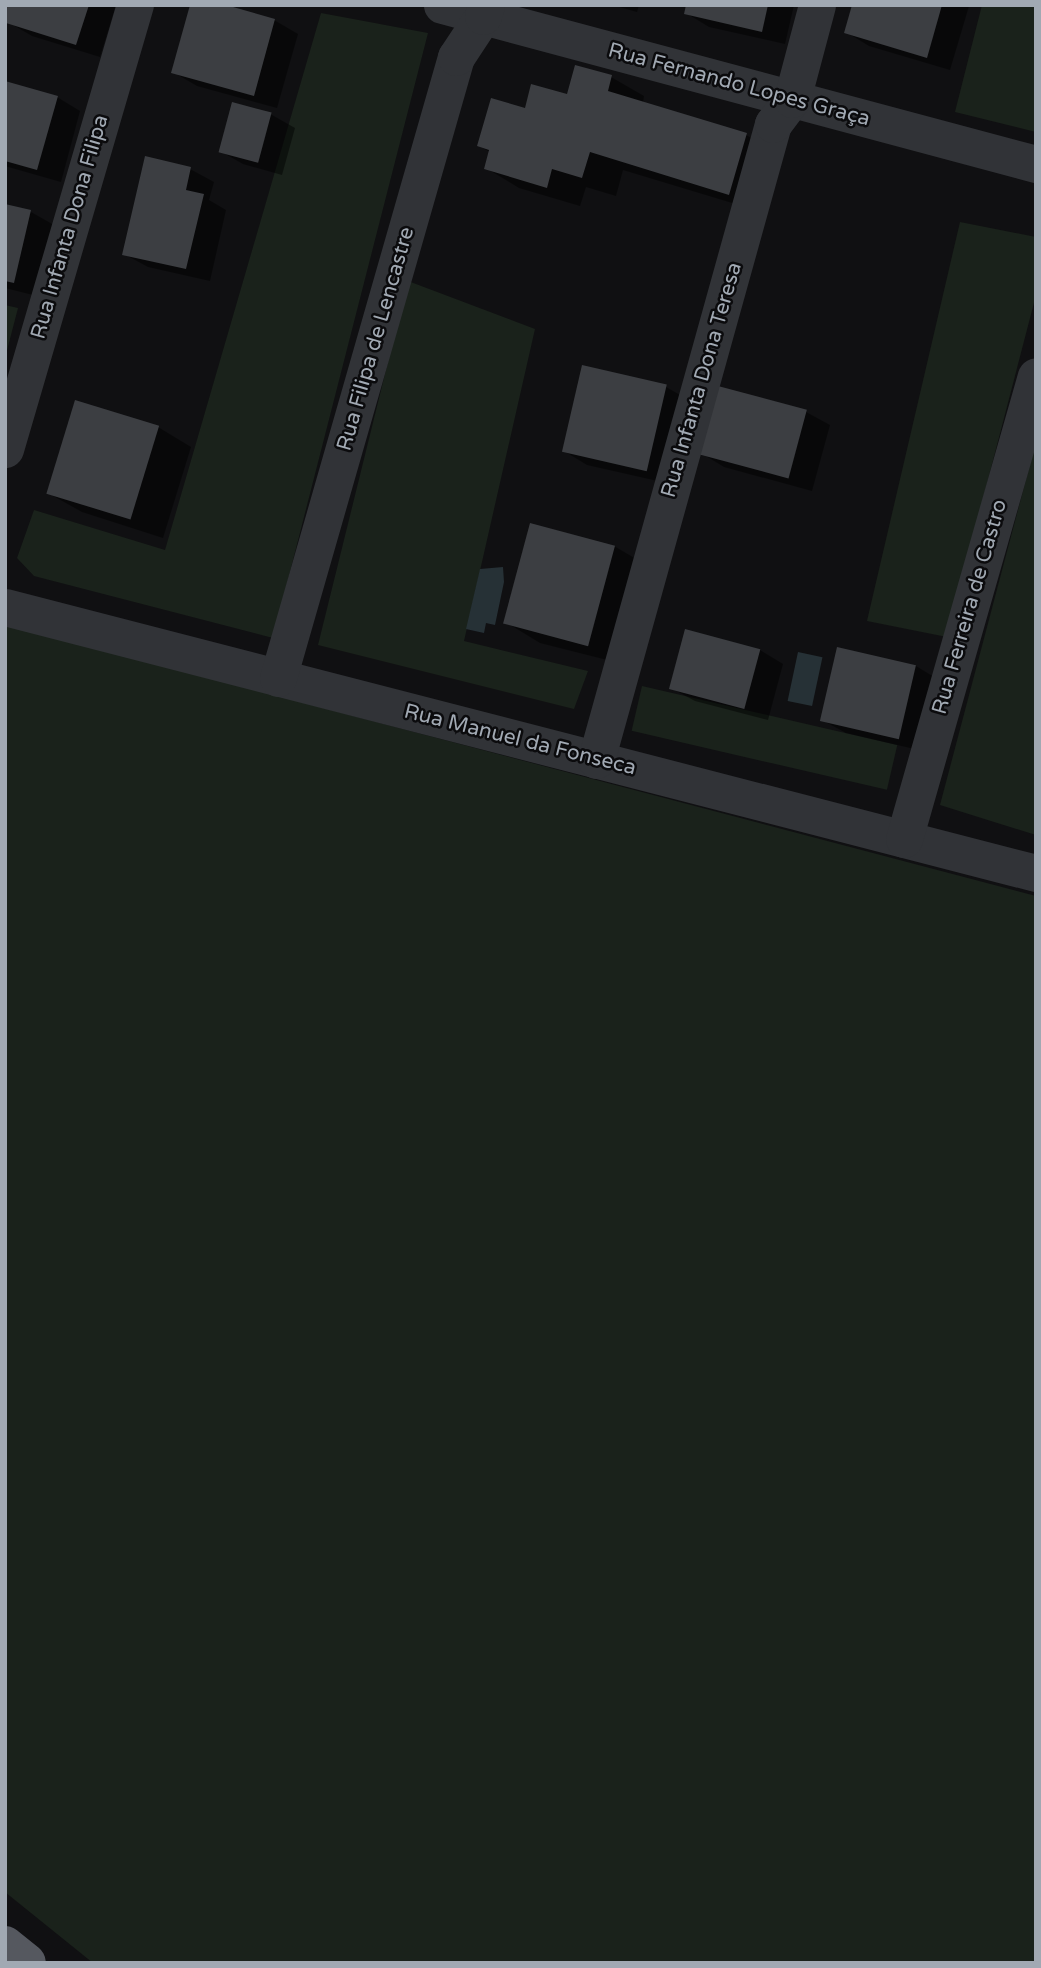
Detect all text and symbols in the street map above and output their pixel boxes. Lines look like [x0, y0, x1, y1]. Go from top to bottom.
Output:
street label: Rua Fernando Lopes Graça [605, 38, 873, 132]
street label: Rua Infanta Dona Filipa [26, 112, 114, 342]
street label: Rua Filipa de Lencastre [332, 224, 420, 454]
street label: Rua Infanta Dona Teresa [656, 259, 748, 501]
street label: Rua Ferreira de Castro [927, 497, 1013, 717]
street label: Rua Manuel da Fonseca [401, 699, 639, 781]

